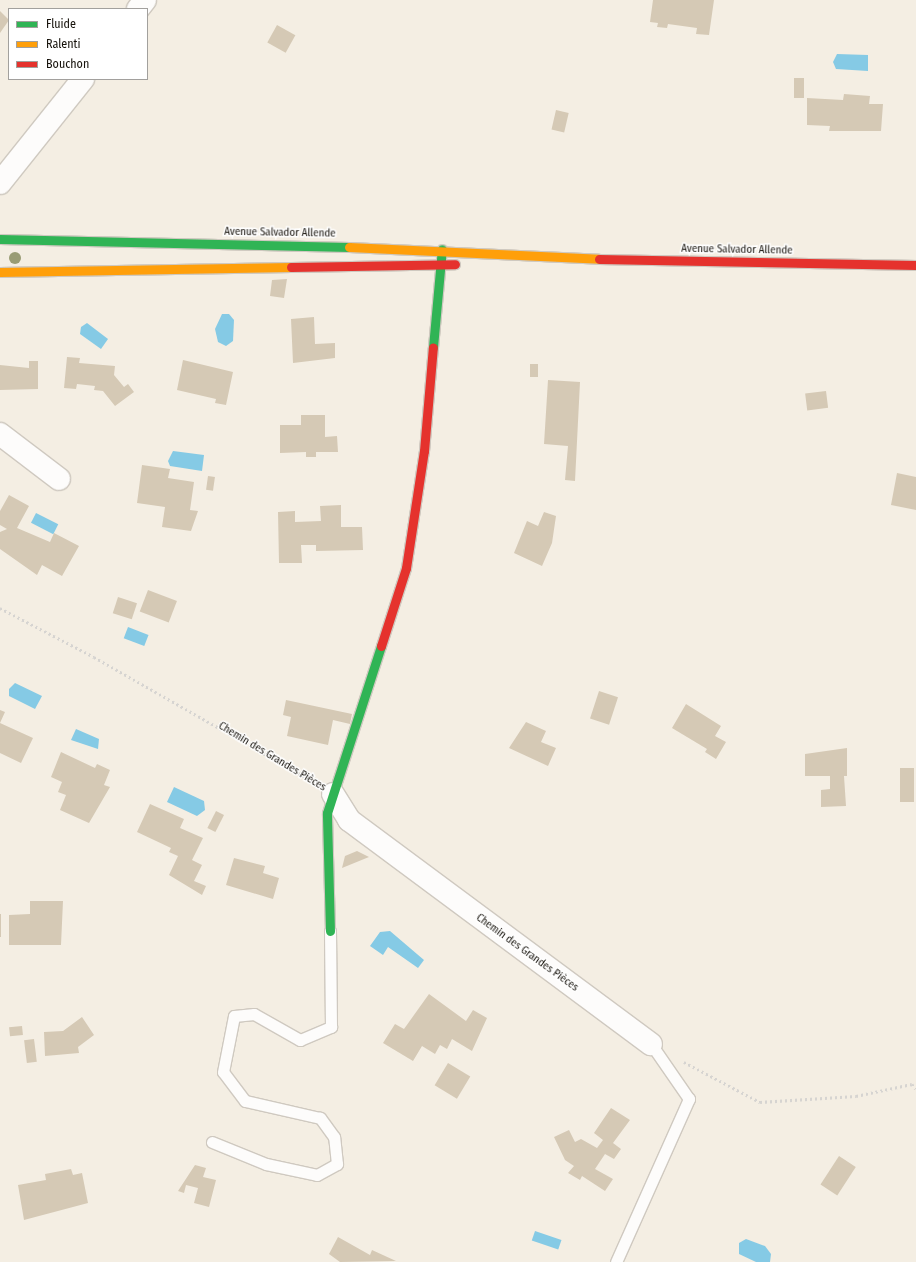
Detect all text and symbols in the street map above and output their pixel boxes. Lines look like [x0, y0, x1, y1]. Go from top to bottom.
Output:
legend [8, 8, 148, 80]
text: Fluide [46, 17, 76, 31]
text: Ralenti [46, 37, 81, 51]
text: Bouchon [46, 57, 89, 71]
street label: Avenue Salvador Allende [224, 225, 336, 241]
street label: Avenue Salvador Allende [681, 242, 793, 258]
street label: Chemin des Grandes Pièces [216, 720, 328, 794]
street label: Chemin des Grandes Pièces [473, 911, 581, 995]

